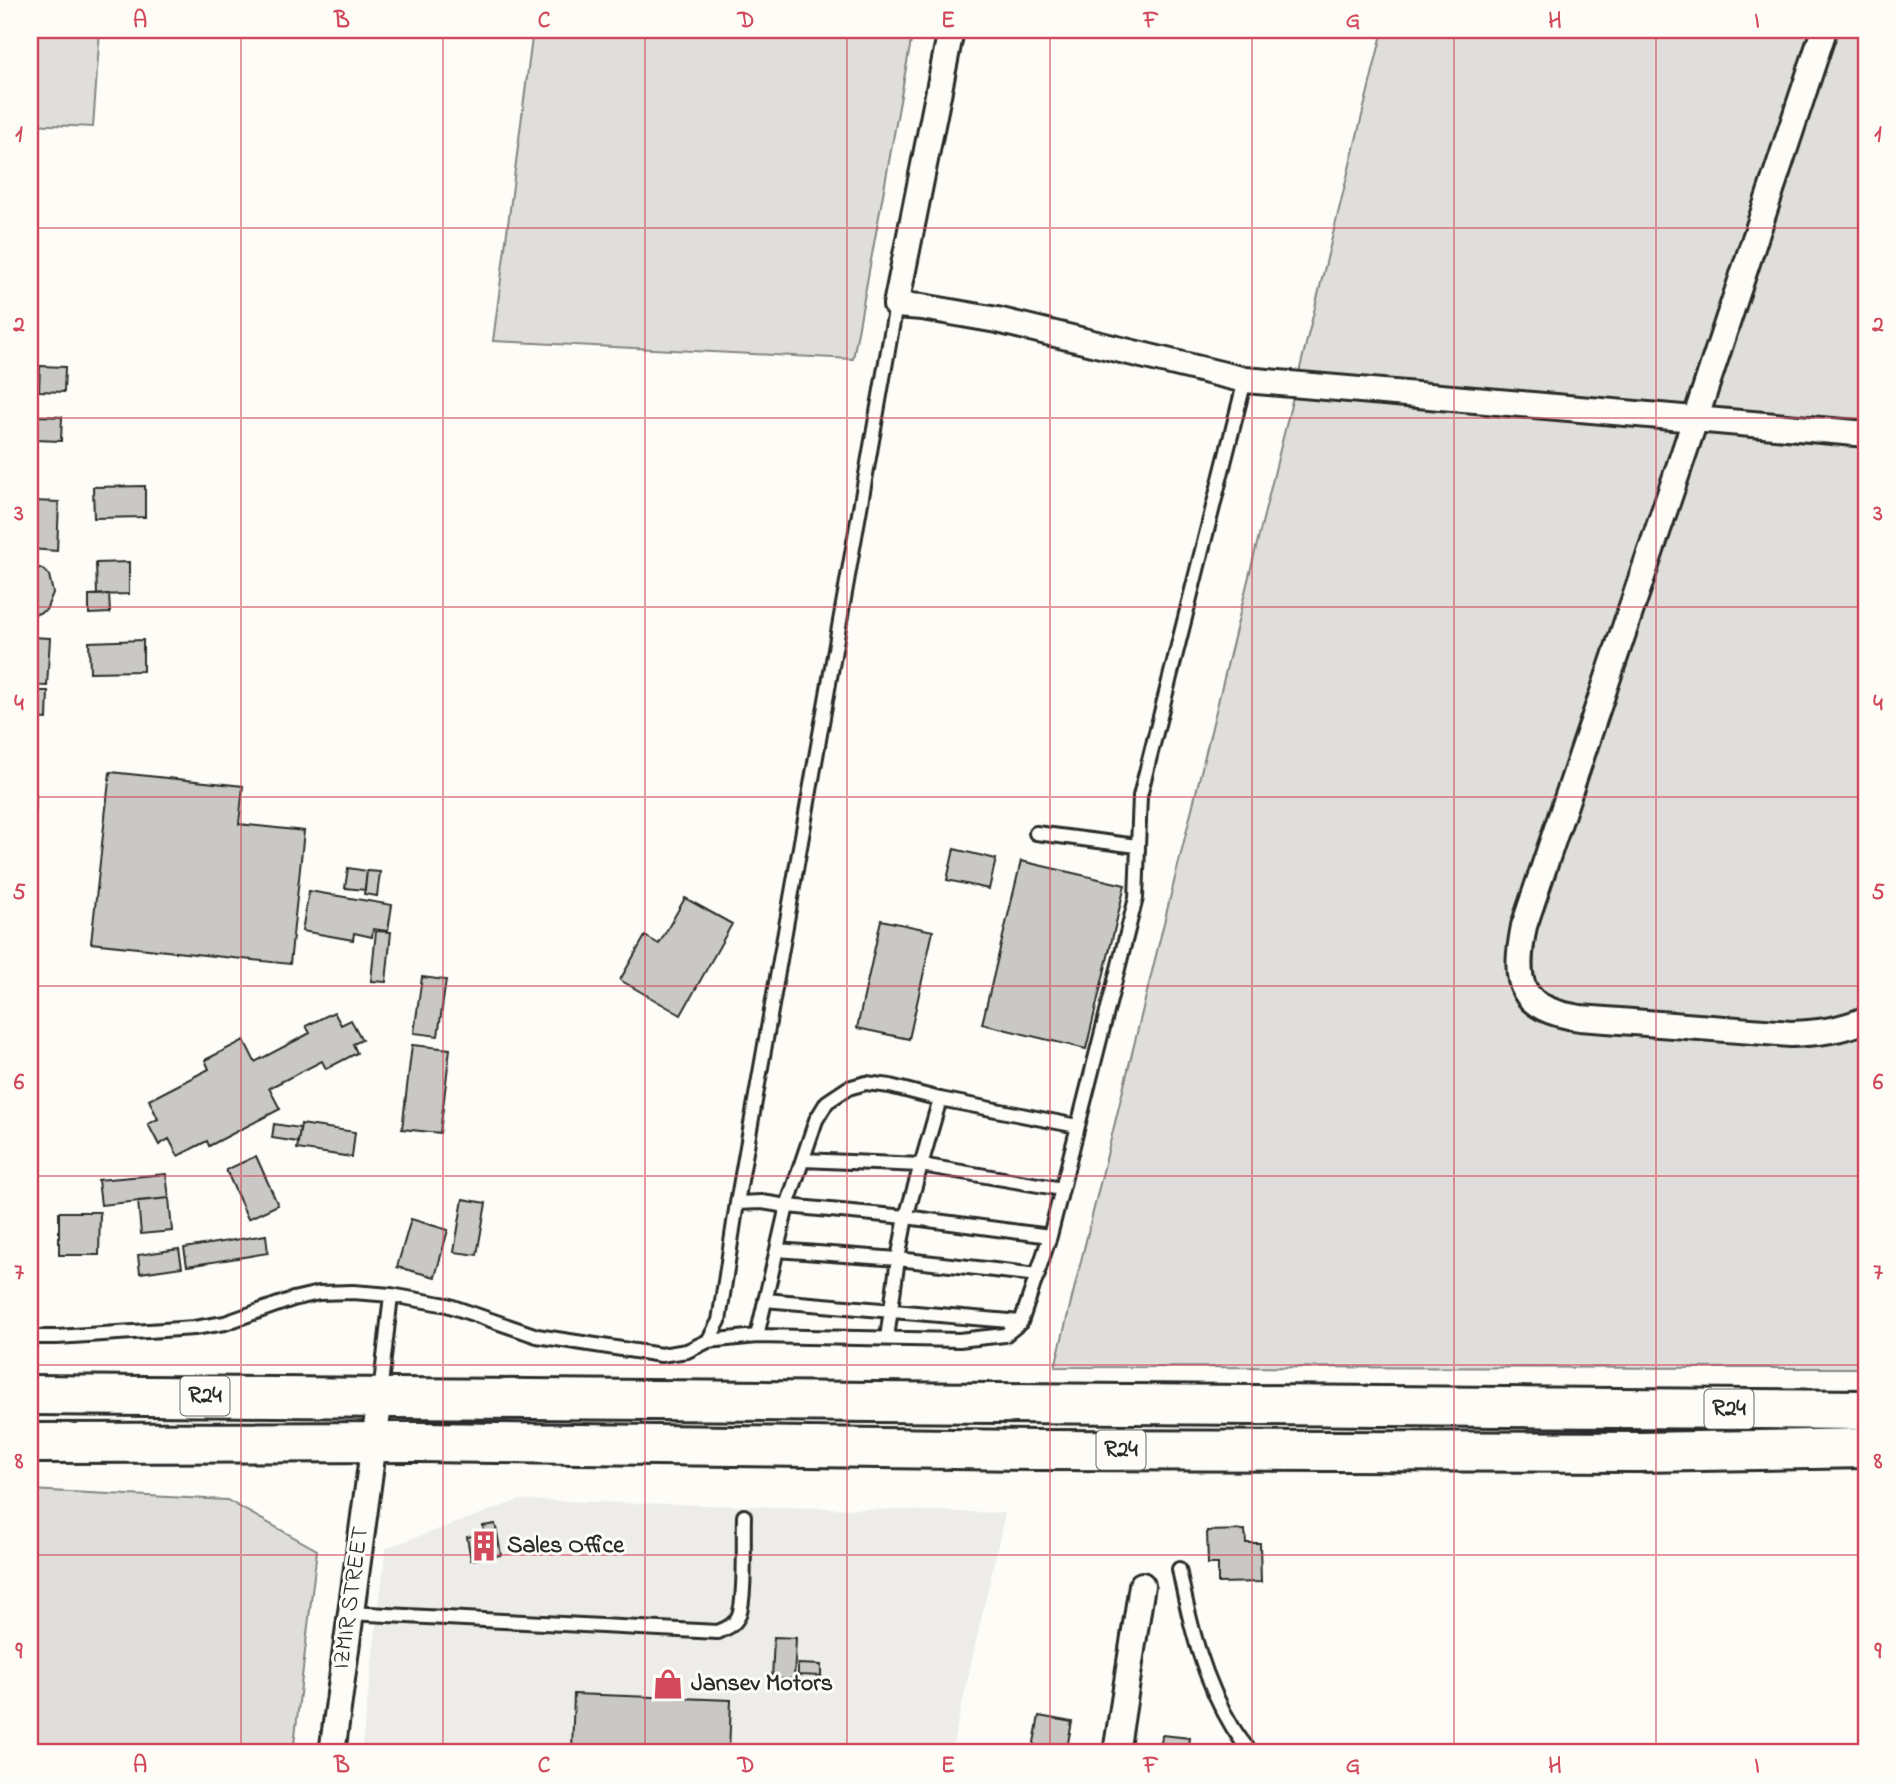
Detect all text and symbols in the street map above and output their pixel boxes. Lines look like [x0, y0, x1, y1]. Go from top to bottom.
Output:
text: A [133, 5, 147, 38]
text: B [333, 5, 350, 38]
text: C [538, 5, 551, 38]
text: D [737, 5, 754, 38]
text: E [941, 5, 955, 38]
text: F [1143, 5, 1159, 38]
text: G [1346, 5, 1360, 38]
text: H [1548, 5, 1562, 38]
text: I [1754, 5, 1760, 38]
text: 1 [15, 119, 23, 152]
text: 1 [1874, 119, 1882, 152]
text: 2 [12, 309, 25, 342]
text: 2 [1871, 309, 1884, 342]
text: 3 [13, 498, 24, 531]
text: 3 [1872, 498, 1883, 531]
text: 4 [14, 688, 24, 721]
text: 4 [1873, 688, 1883, 721]
text: 5 [12, 877, 26, 910]
text: 5 [1871, 877, 1885, 910]
text: 6 [14, 1067, 25, 1100]
text: 6 [1873, 1067, 1884, 1100]
text: 7 [14, 1257, 24, 1290]
text: 7 [1873, 1257, 1883, 1290]
road number: R24 [180, 1376, 230, 1415]
road number: R24 [1704, 1390, 1754, 1428]
road number: R24 [1096, 1430, 1146, 1470]
text: 8 [14, 1446, 24, 1479]
text: 8 [1873, 1446, 1883, 1479]
street label: IZMIR STREET [325, 1524, 379, 1672]
building icon: Sales Office [467, 1529, 501, 1563]
place label: Sales Office [507, 1529, 625, 1564]
text: 9 [15, 1636, 24, 1669]
text: 9 [1874, 1636, 1883, 1669]
shop icon: Jansev Motors [651, 1667, 685, 1701]
place label: Jansev Motors [691, 1667, 833, 1702]
text: A [133, 1750, 147, 1783]
text: B [333, 1750, 350, 1783]
text: C [538, 1750, 551, 1783]
text: D [737, 1750, 754, 1783]
text: E [941, 1750, 955, 1783]
text: F [1143, 1750, 1159, 1783]
text: G [1346, 1750, 1360, 1783]
text: H [1548, 1750, 1562, 1783]
text: I [1754, 1750, 1760, 1783]

